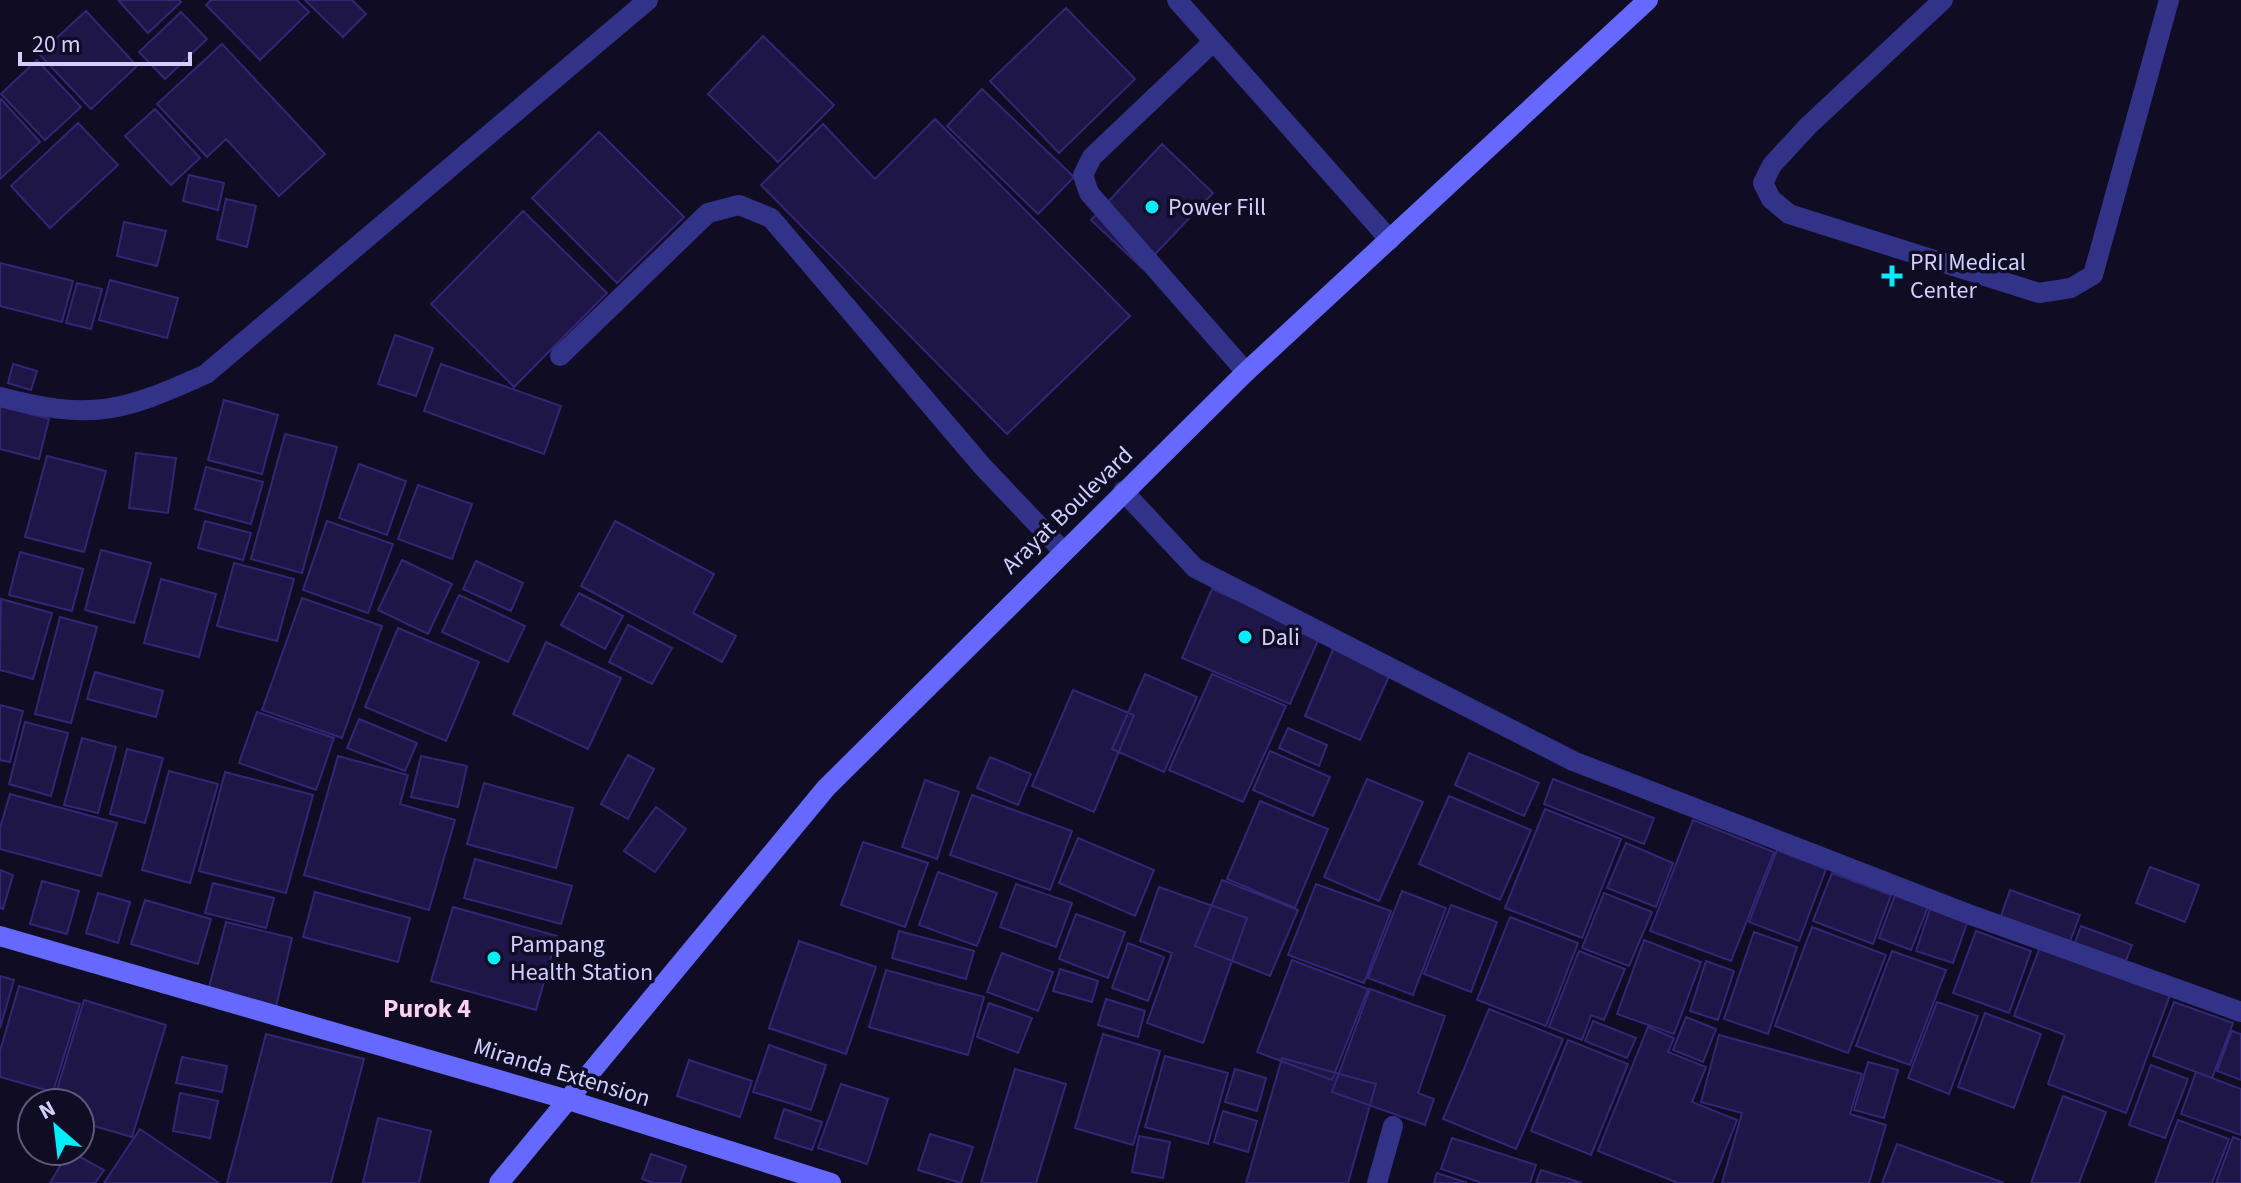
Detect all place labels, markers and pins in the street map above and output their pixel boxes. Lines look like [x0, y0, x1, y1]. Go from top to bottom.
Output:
place label: Power Fill [1168, 190, 1266, 225]
marker: Power Fill [1143, 198, 1161, 216]
place label: PRI Medical Center [1910, 245, 2026, 308]
marker: PRI Medical Center [1881, 265, 1903, 287]
place label: Dali [1261, 620, 1300, 655]
marker: Dali [1236, 628, 1254, 646]
place label: Pampang Health Station [510, 927, 653, 990]
marker: Pampang Health Station [485, 949, 503, 967]

